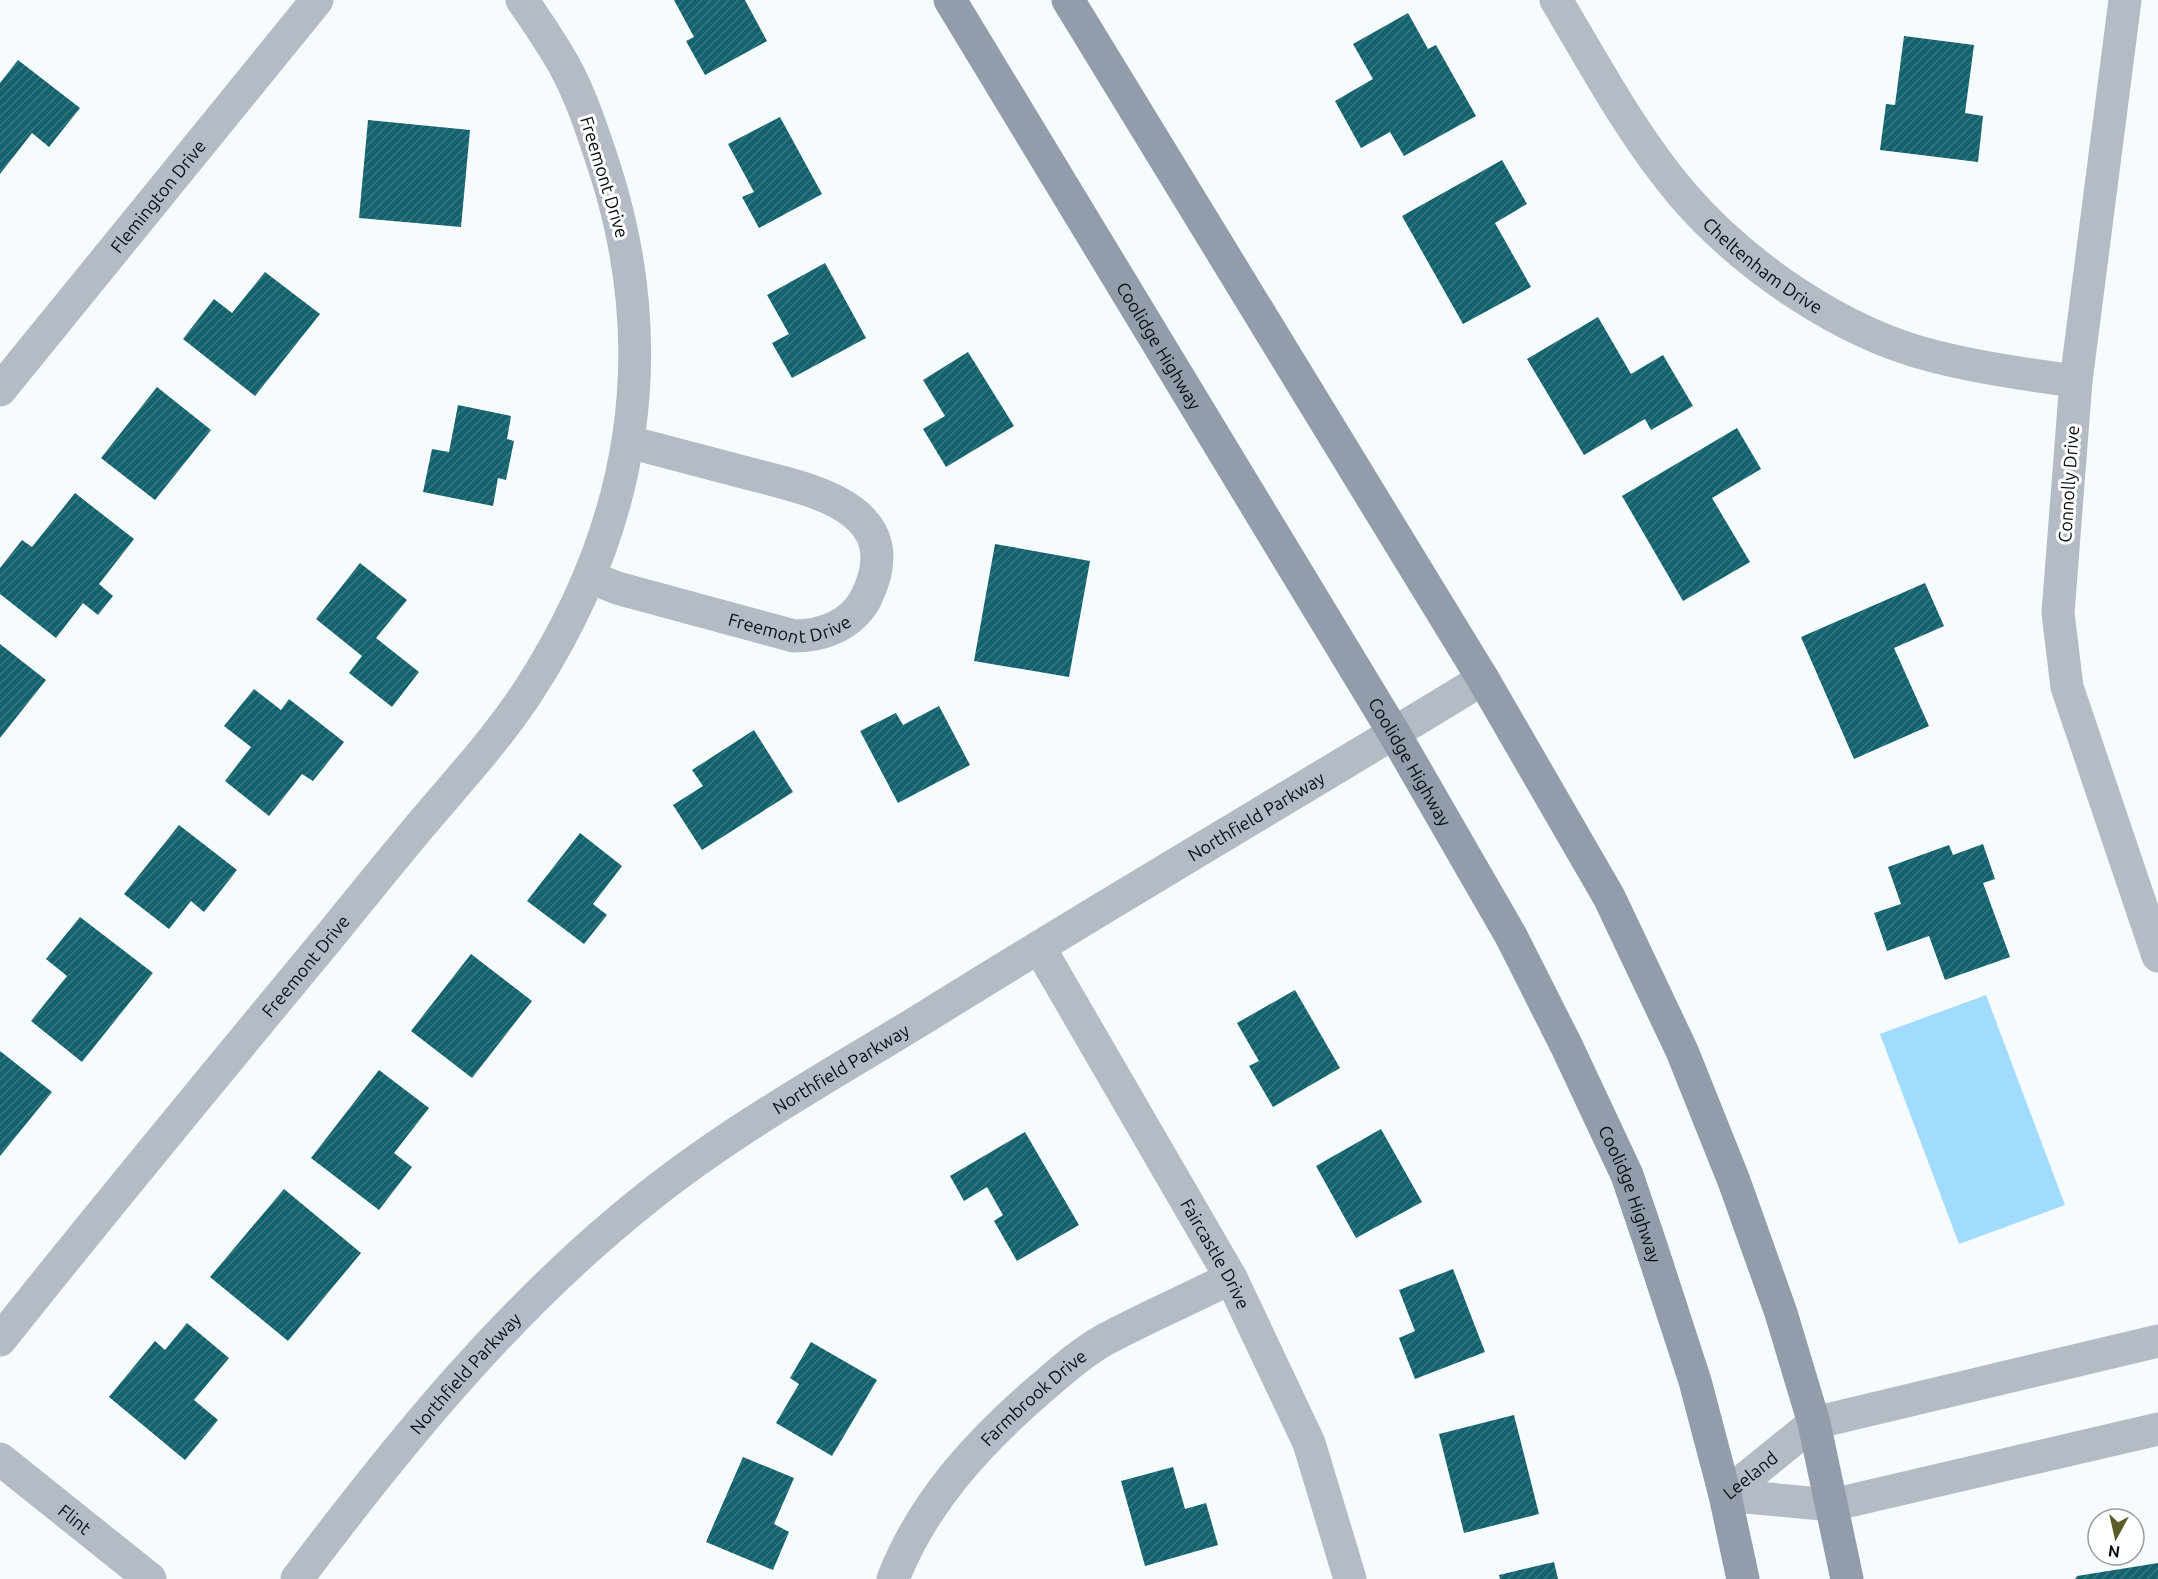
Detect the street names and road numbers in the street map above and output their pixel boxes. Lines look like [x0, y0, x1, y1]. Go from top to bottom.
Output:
street label: Freemont Drive [577, 114, 633, 240]
street label: Flemington Drive [106, 136, 209, 256]
street label: Cheltenham Drive [1699, 213, 1826, 317]
street label: Coolidge Highway [1113, 278, 1206, 413]
street label: Connolly Drive [2054, 425, 2082, 543]
street label: Freemont Drive [726, 609, 855, 647]
street label: Coolidge Highway [1365, 694, 1456, 830]
street label: Northfield Parkway [1184, 767, 1328, 865]
street label: Freemont Drive [257, 911, 353, 1021]
street label: Northfield Parkway [769, 1019, 913, 1117]
street label: Coolidge Highway [1595, 1122, 1666, 1265]
street label: Faircastle Drive [1177, 1195, 1254, 1312]
street label: Northfield Parkway [406, 1308, 525, 1438]
street label: Farmbrook Drive [976, 1345, 1090, 1450]
street label: Leeland [1719, 1447, 1781, 1503]
street label: Flint [55, 1500, 95, 1538]

